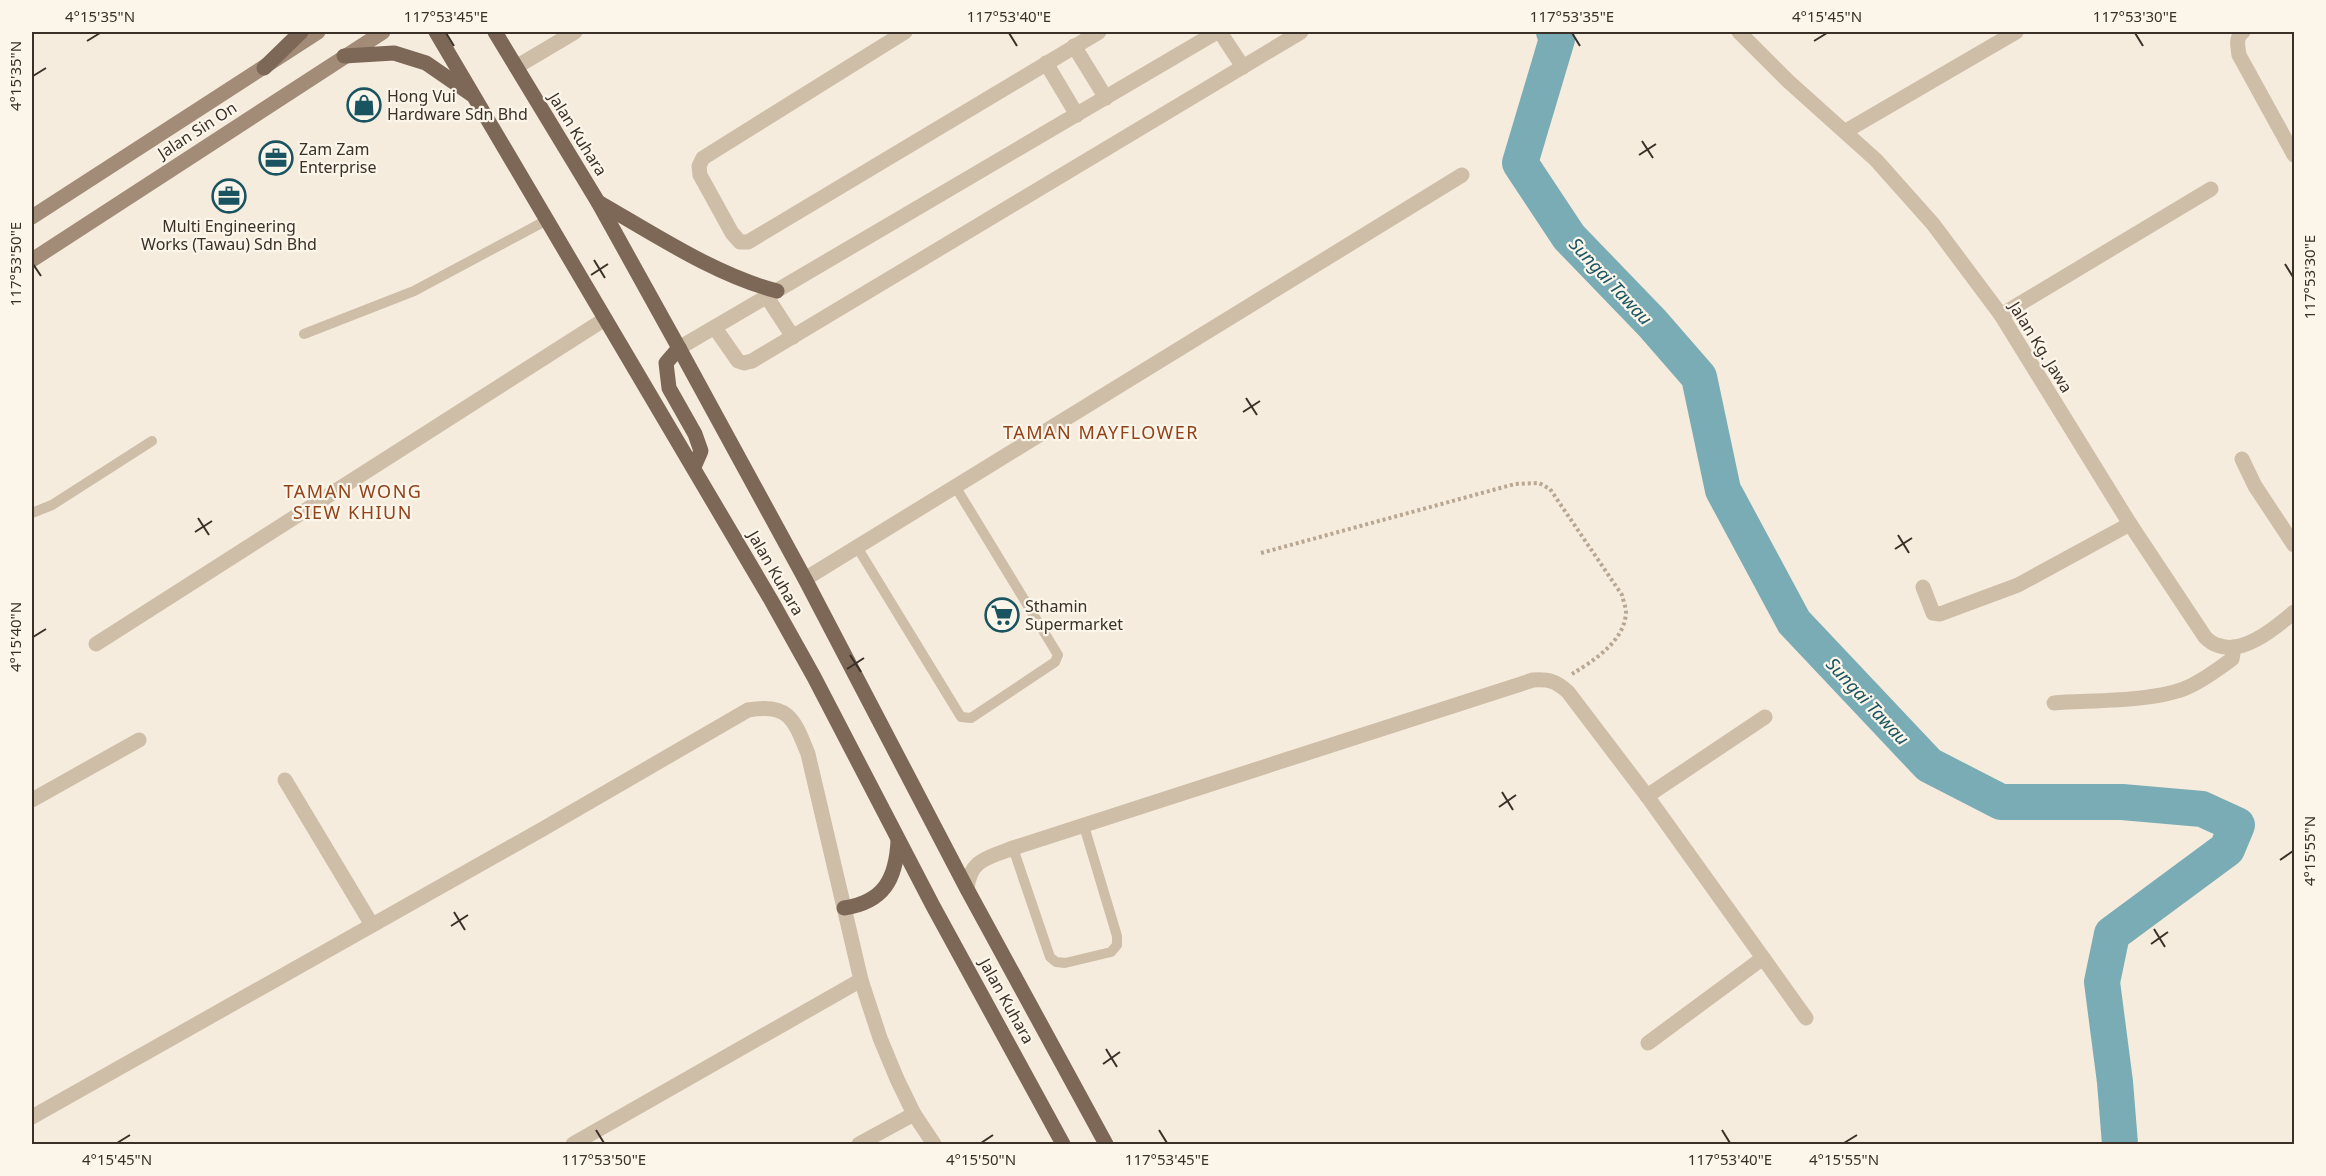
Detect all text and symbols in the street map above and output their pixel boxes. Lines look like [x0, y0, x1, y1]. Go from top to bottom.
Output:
text: 4°15'35"N [65, 6, 135, 26]
text: 117°53'45"E [404, 6, 488, 26]
text: 117°53'40"E [967, 6, 1051, 26]
text: 117°53'35"E [1530, 6, 1614, 26]
text: 4°15'45"N [1792, 6, 1862, 26]
text: 117°53'30"E [2093, 6, 2177, 26]
text: 4°15'35"N [5, 41, 25, 111]
place label: Hong Vui Hardware Sdn Bhd [387, 85, 528, 125]
street label: Jalan Kuhara [543, 86, 612, 180]
shop icon: Hong Vui Hardware Sdn Bhd [346, 87, 382, 123]
street label: Jalan Sin On [152, 96, 241, 165]
place label: Zam Zam Enterprise [299, 138, 376, 178]
office icon: Zam Zam Enterprise [258, 140, 294, 176]
office icon: Multi Engineering Works (Tawau) Sdn Bhd [211, 178, 247, 214]
place label: Multi Engineering Works (Tawau) Sdn Bhd [141, 215, 317, 255]
text: 117°53'50"E [5, 222, 25, 306]
water label: Sungai Tawau [1564, 232, 1658, 330]
text: 117°53'30"E [2299, 235, 2319, 319]
street label: Jalan Kg. Jawa [2003, 296, 2078, 397]
district label: TAMAN MAYFLOWER [1003, 420, 1199, 444]
district label: TAMAN WONG SIEW KHIUN [284, 479, 422, 524]
street label: Jalan Kuhara [742, 525, 809, 619]
place label: Sthamin Supermarket [1025, 595, 1123, 635]
supermarket icon: Sthamin Supermarket [984, 597, 1020, 633]
text: 4°15'40"N [5, 602, 25, 672]
water label: Sungai Tawau [1821, 652, 1915, 750]
text: 4°15'55"N [2299, 816, 2319, 886]
street label: Jalan Kuhara [974, 953, 1040, 1048]
text: 4°15'45"N [82, 1149, 152, 1169]
text: 117°53'50"E [562, 1149, 646, 1169]
text: 4°15'50"N [946, 1149, 1016, 1169]
text: 117°53'45"E [1125, 1149, 1209, 1169]
text: 117°53'40"E [1688, 1149, 1772, 1169]
text: 4°15'55"N [1809, 1149, 1879, 1169]

